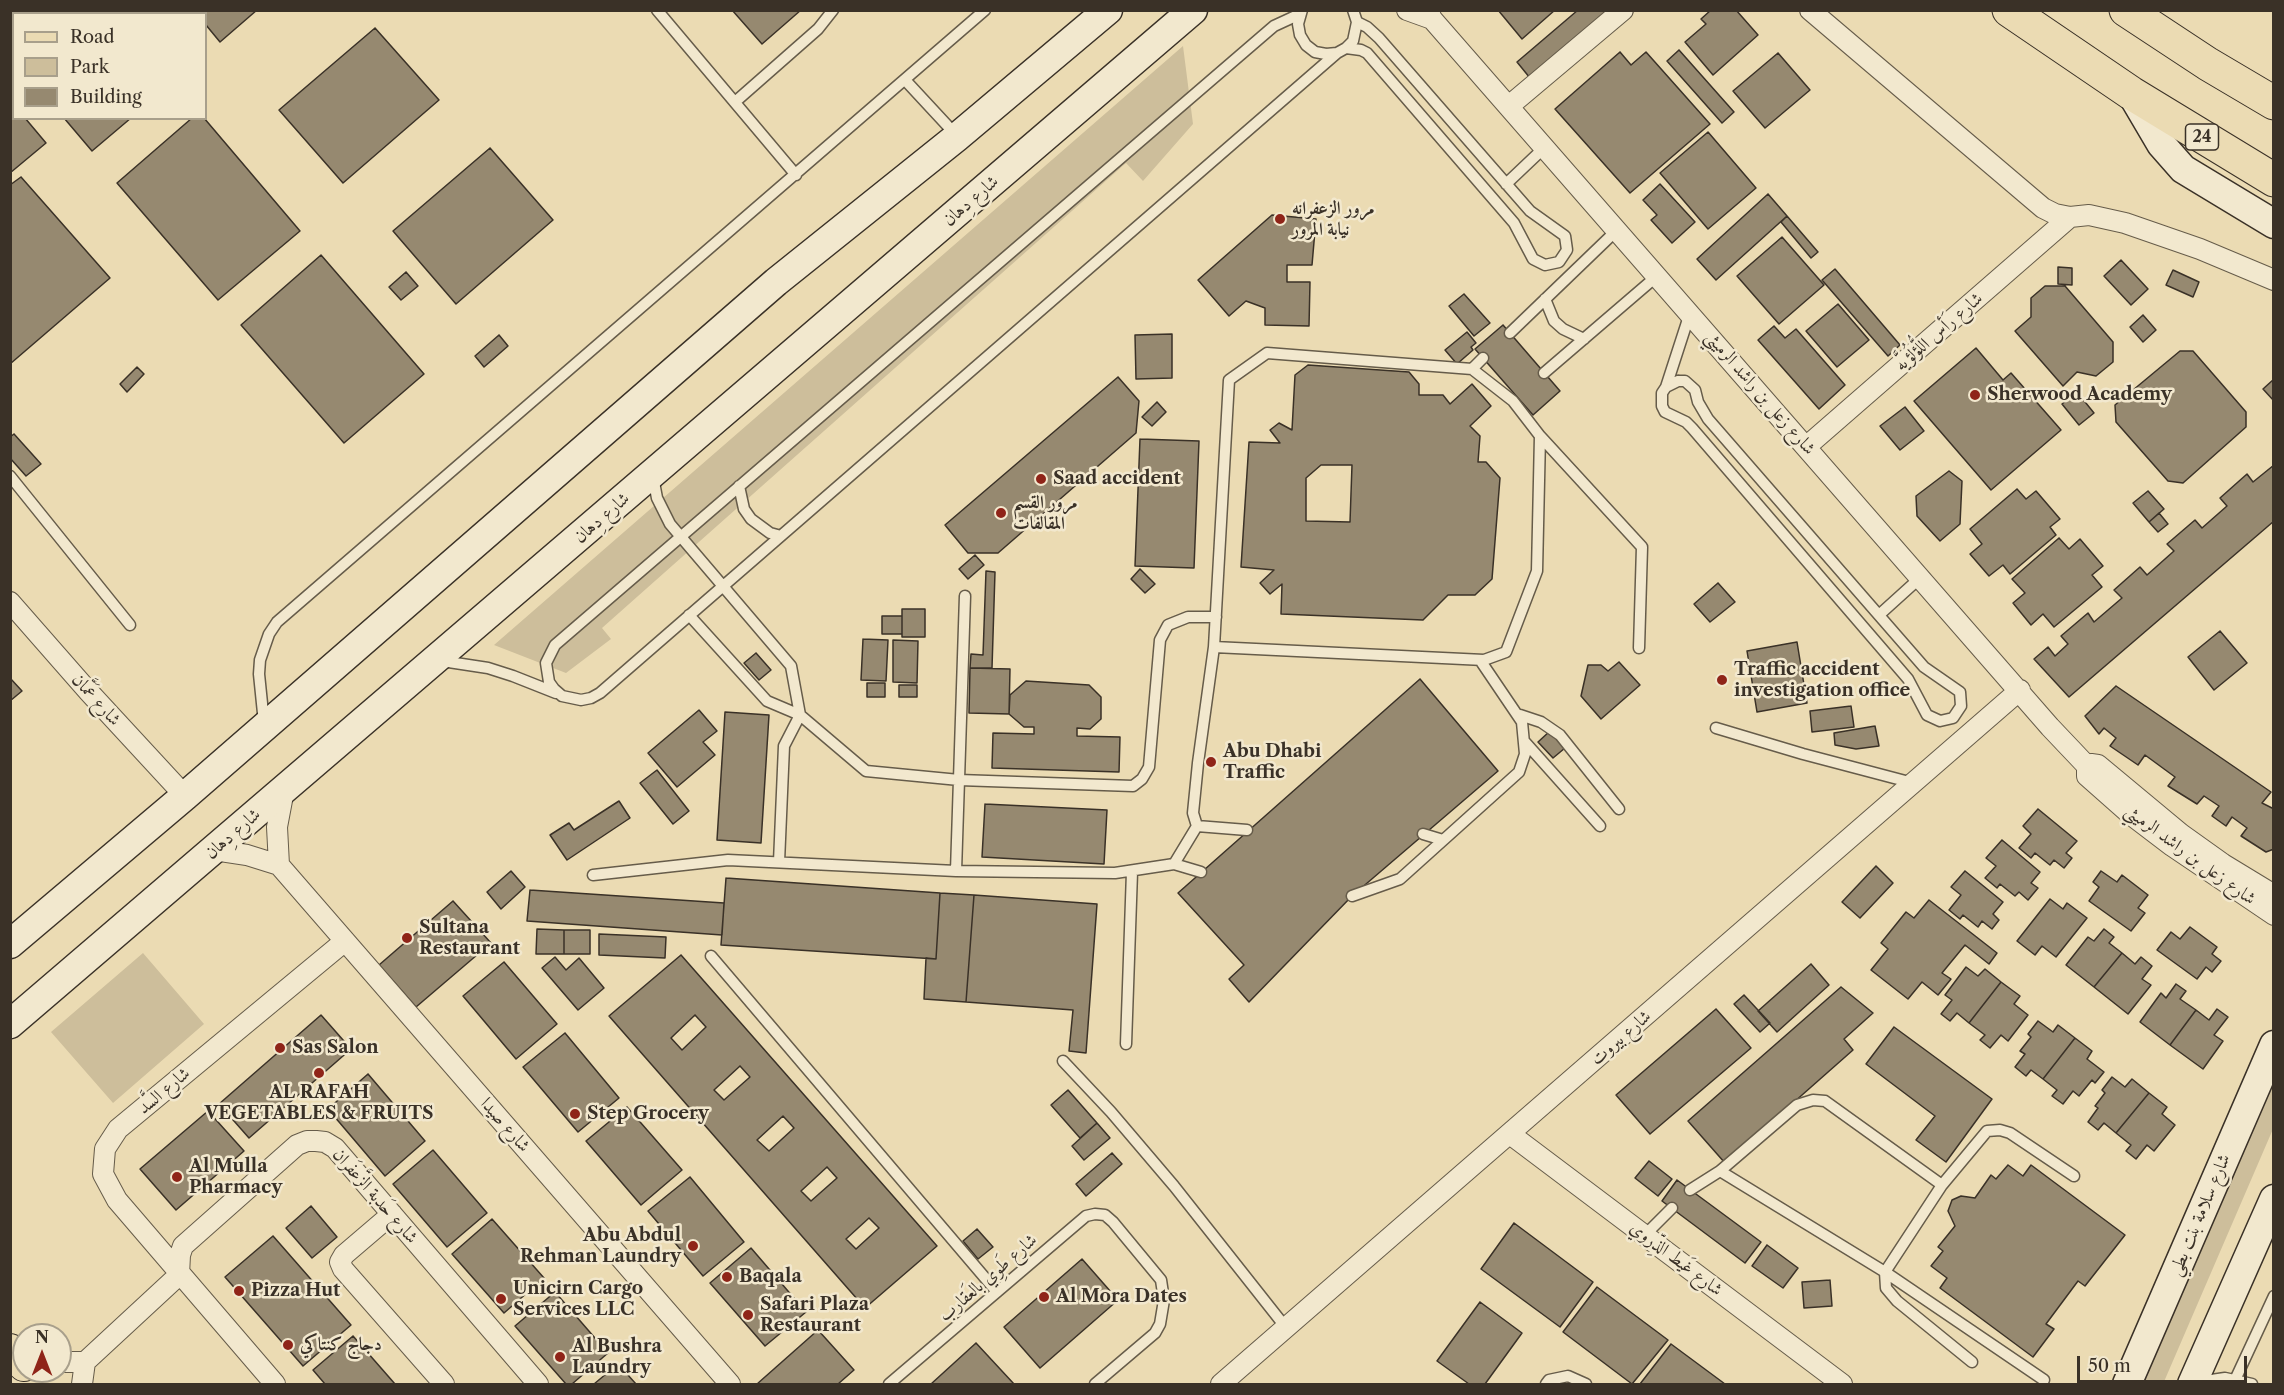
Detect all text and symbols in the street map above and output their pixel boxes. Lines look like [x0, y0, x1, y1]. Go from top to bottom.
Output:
legend [12, 12, 207, 120]
text: Road [70, 26, 115, 48]
text: Park [70, 56, 109, 78]
text: Building [70, 86, 142, 108]
road number: 24 [2186, 124, 2218, 150]
street label: شارع دِهان [939, 171, 1003, 231]
place label: مرور الزعفرانه نيابة المرور [1292, 198, 1374, 240]
marker: مرور الزعفرانه نيابة المرور [1273, 212, 1287, 226]
street label: شارع رَأس اللُّؤلُؤيَّه [1891, 288, 1987, 376]
street label: شارع زعل بن راشد الرميثي [1700, 327, 1820, 459]
place label: Sherwood Academy [1987, 384, 2172, 406]
marker: Sherwood Academy [1968, 388, 1982, 402]
place label: Saad accident [1053, 468, 1181, 490]
marker: Saad accident [1034, 472, 1048, 486]
street label: شارع دِهان [570, 488, 634, 548]
place label: مرور القسم المقالفات [1013, 492, 1078, 534]
marker: مرور القسم المقالفات [994, 506, 1008, 520]
place label: Traffic accident investigation office [1734, 659, 1910, 702]
street label: شارع عَمَّان [67, 669, 125, 731]
marker: Traffic accident investigation office [1715, 673, 1729, 687]
place label: Abu Dhabi Traffic [1223, 741, 1321, 783]
marker: Abu Dhabi Traffic [1204, 755, 1218, 769]
street label: شارع زعل بن راشد الرميثي [2120, 800, 2260, 910]
street label: شارع دِهان [201, 804, 265, 864]
place label: Sultana Restaurant [419, 917, 520, 960]
marker: Sultana Restaurant [400, 931, 414, 945]
street label: شارع بيروت [1586, 1006, 1656, 1070]
place label: Sas Salon [292, 1037, 379, 1059]
marker: Sas Salon [273, 1041, 287, 1055]
street label: شارع السَّد [133, 1063, 195, 1119]
marker: AL RAFAH VEGETABLES & FRUITS [312, 1066, 326, 1080]
place label: AL RAFAH VEGETABLES & FRUITS [204, 1082, 434, 1124]
street label: شارع صيدا [475, 1093, 535, 1157]
place label: Step Grocery [587, 1103, 709, 1125]
marker: Step Grocery [568, 1107, 582, 1121]
street label: شارع حَدبة الزَّعفَران [328, 1144, 422, 1248]
street label: شارع سلامة بنت بطي [2165, 1151, 2235, 1279]
place label: Al Mulla Pharmacy [189, 1156, 282, 1198]
marker: Al Mulla Pharmacy [170, 1170, 184, 1184]
street label: شارع غَيط الذِّروي [1625, 1217, 1727, 1301]
place label: Abu Abdul Rehman Laundry [520, 1225, 681, 1268]
street label: شارع طَوِي بالعَقارب [934, 1229, 1042, 1327]
marker: Abu Abdul Rehman Laundry [686, 1239, 700, 1253]
place label: Baqala [739, 1266, 802, 1288]
marker: Baqala [720, 1270, 734, 1284]
place label: Unicirn Cargo Services LLC [513, 1278, 643, 1320]
place label: Pizza Hut [251, 1280, 340, 1302]
marker: Pizza Hut [232, 1284, 246, 1298]
place label: Al Mora Dates [1056, 1286, 1187, 1308]
marker: Al Mora Dates [1037, 1290, 1051, 1304]
marker: Unicirn Cargo Services LLC [494, 1292, 508, 1306]
place label: Safari Plaza Restaurant [760, 1294, 869, 1336]
marker: Safari Plaza Restaurant [741, 1308, 755, 1322]
north arrow [12, 1323, 72, 1383]
text: N [35, 1327, 49, 1347]
place label: دجاج كنتاكي [300, 1334, 382, 1356]
place label: Al Bushra Laundry [572, 1336, 662, 1378]
marker: دجاج كنتاكي [281, 1338, 295, 1352]
scale bar [2080, 1344, 2250, 1382]
marker: Al Bushra Laundry [553, 1350, 567, 1364]
text: 50 m [2088, 1355, 2131, 1377]

